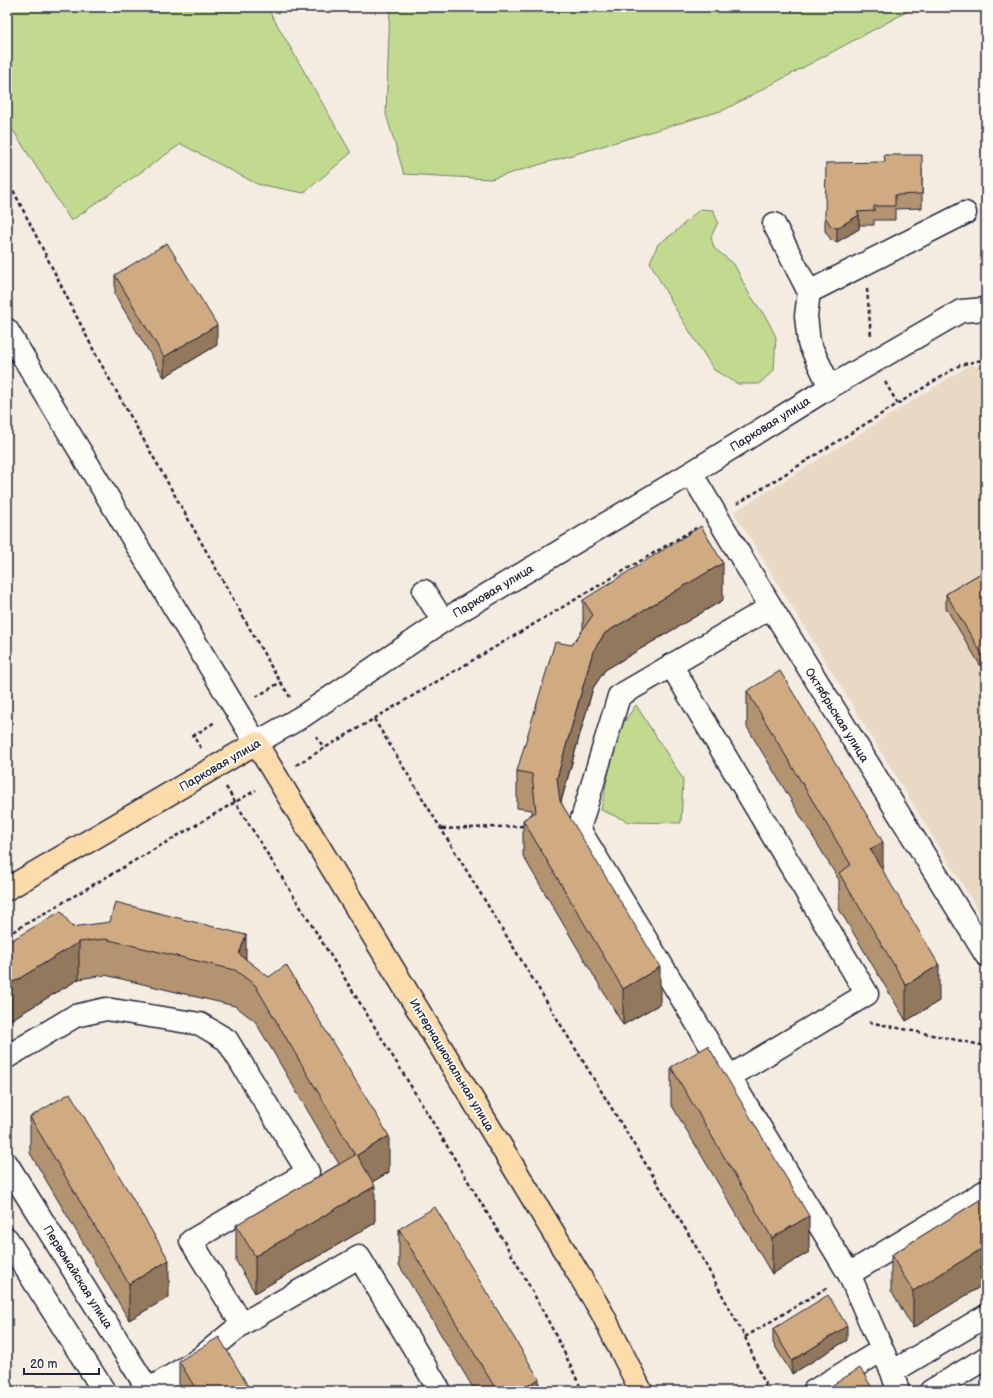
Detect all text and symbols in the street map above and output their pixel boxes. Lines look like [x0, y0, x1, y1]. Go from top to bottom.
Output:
street label: Парковая улица [727, 394, 813, 455]
street label: Парковая улица [450, 561, 536, 621]
street label: Октябрьская улица [801, 665, 872, 765]
street label: Парковая улица [177, 736, 264, 795]
street label: Интернациональная улица [406, 996, 497, 1134]
street label: Первомайская улица [40, 1223, 115, 1332]
scale bar [24, 1350, 99, 1376]
text: 20 m [30, 1357, 57, 1372]

